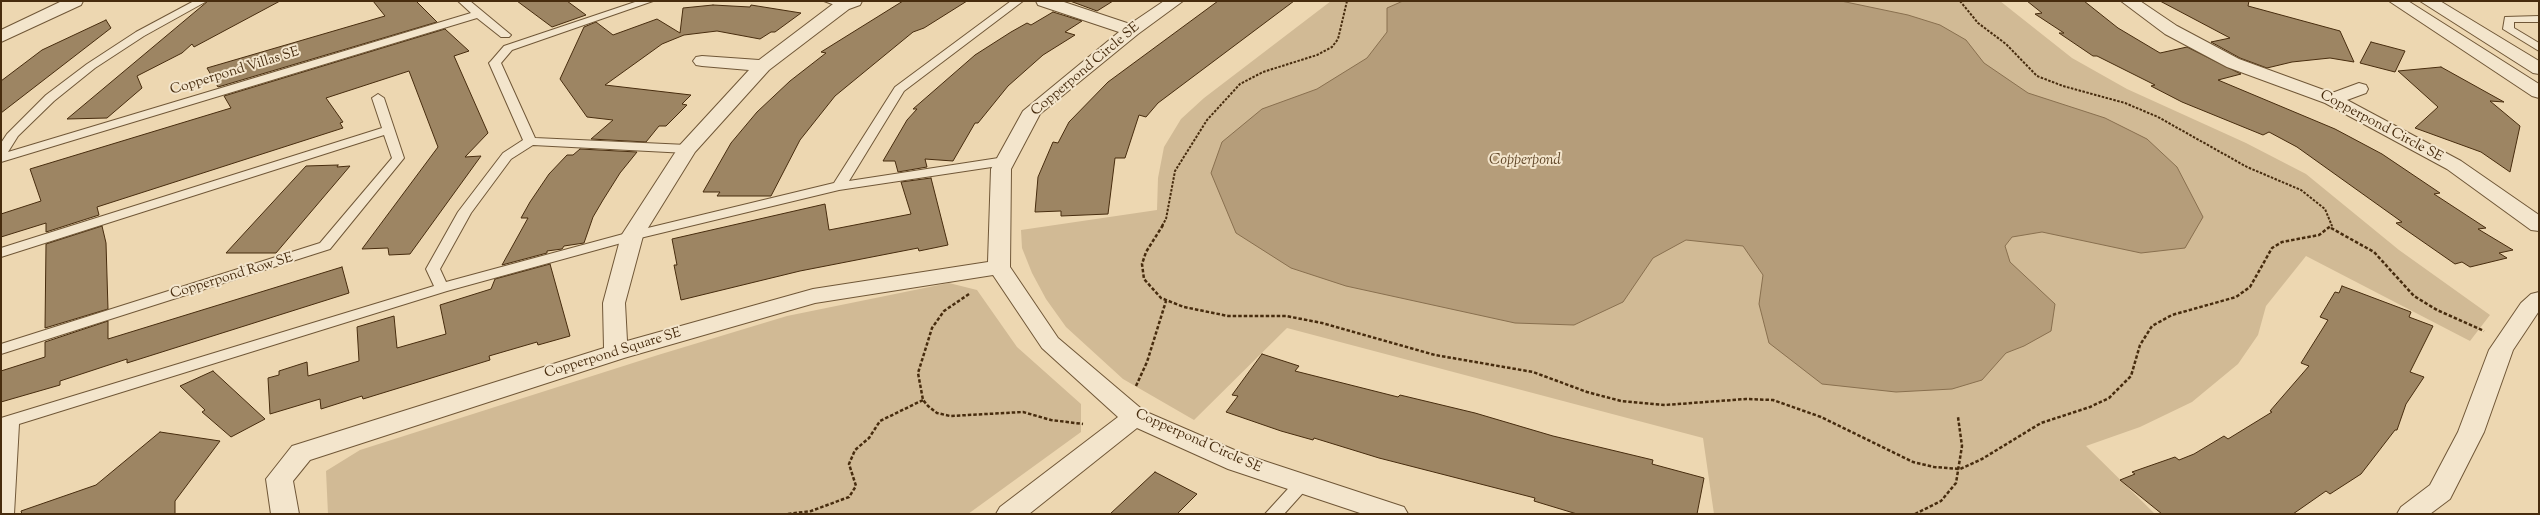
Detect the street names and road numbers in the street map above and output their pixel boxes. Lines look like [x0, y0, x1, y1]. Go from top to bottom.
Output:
street label: Copperpond Circle SE [1028, 20, 1144, 120]
street label: Copperpond Villas SE [168, 44, 302, 100]
street label: Copperpond Circle SE [2317, 88, 2445, 166]
street label: Copperpond Row SE [169, 250, 295, 304]
street label: Copperpond Square SE [543, 325, 683, 383]
street label: Copperpond Circle SE [1132, 407, 1264, 477]

